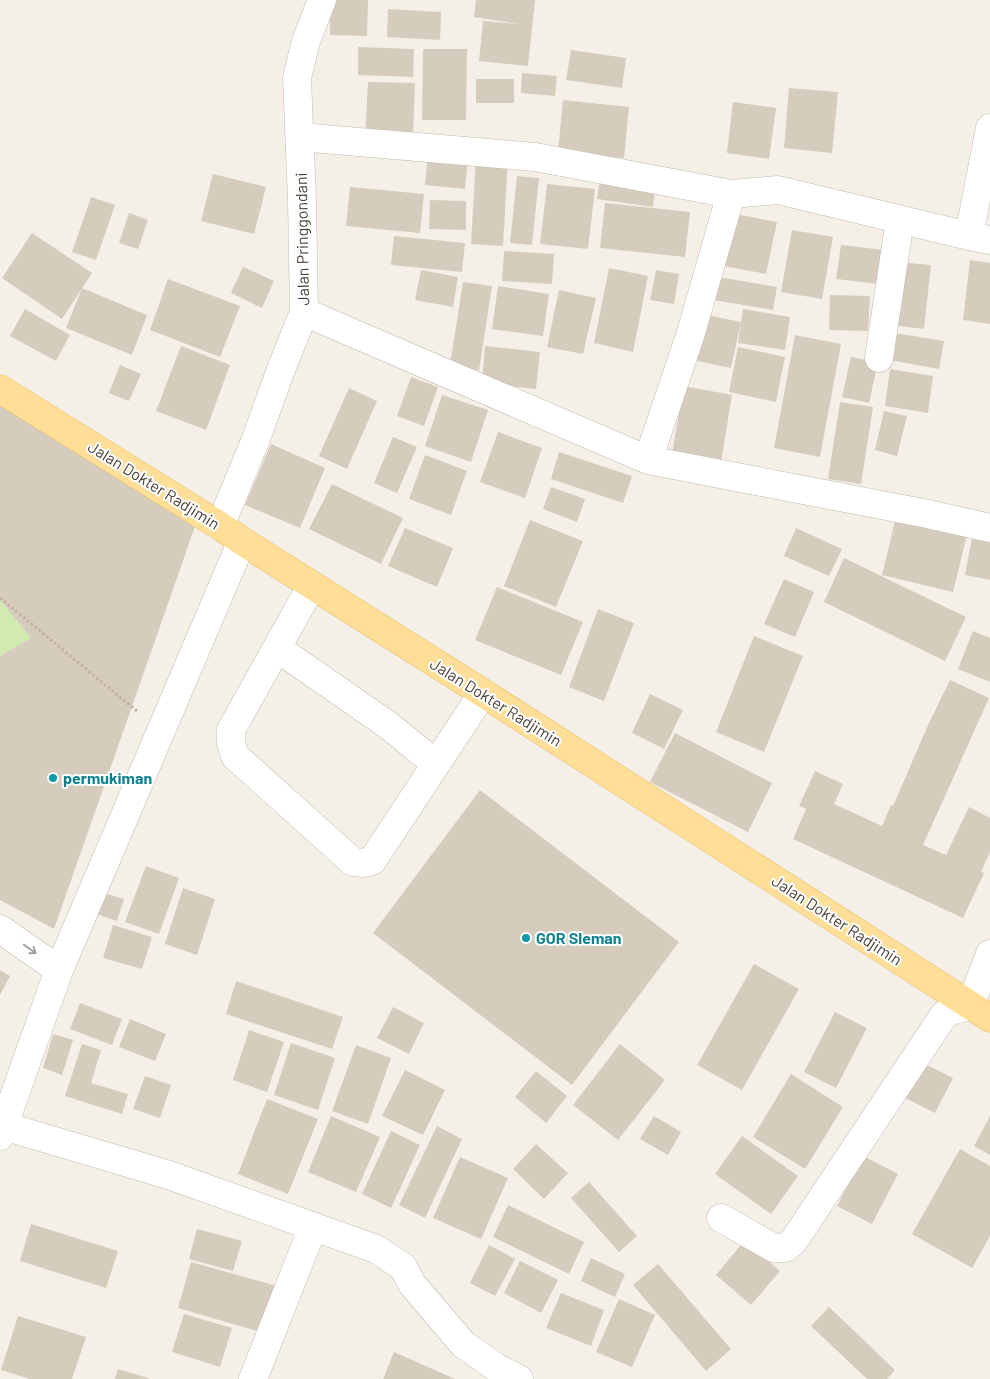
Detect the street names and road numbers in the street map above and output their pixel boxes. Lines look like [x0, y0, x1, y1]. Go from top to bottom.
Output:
street label: Jalan Pringgondani [291, 172, 312, 306]
street label: Jalan Dokter Radjimin [85, 436, 224, 533]
street label: Jalan Dokter Radjimin [427, 653, 566, 750]
street label: Jalan Dokter Radjimin [769, 870, 906, 969]

